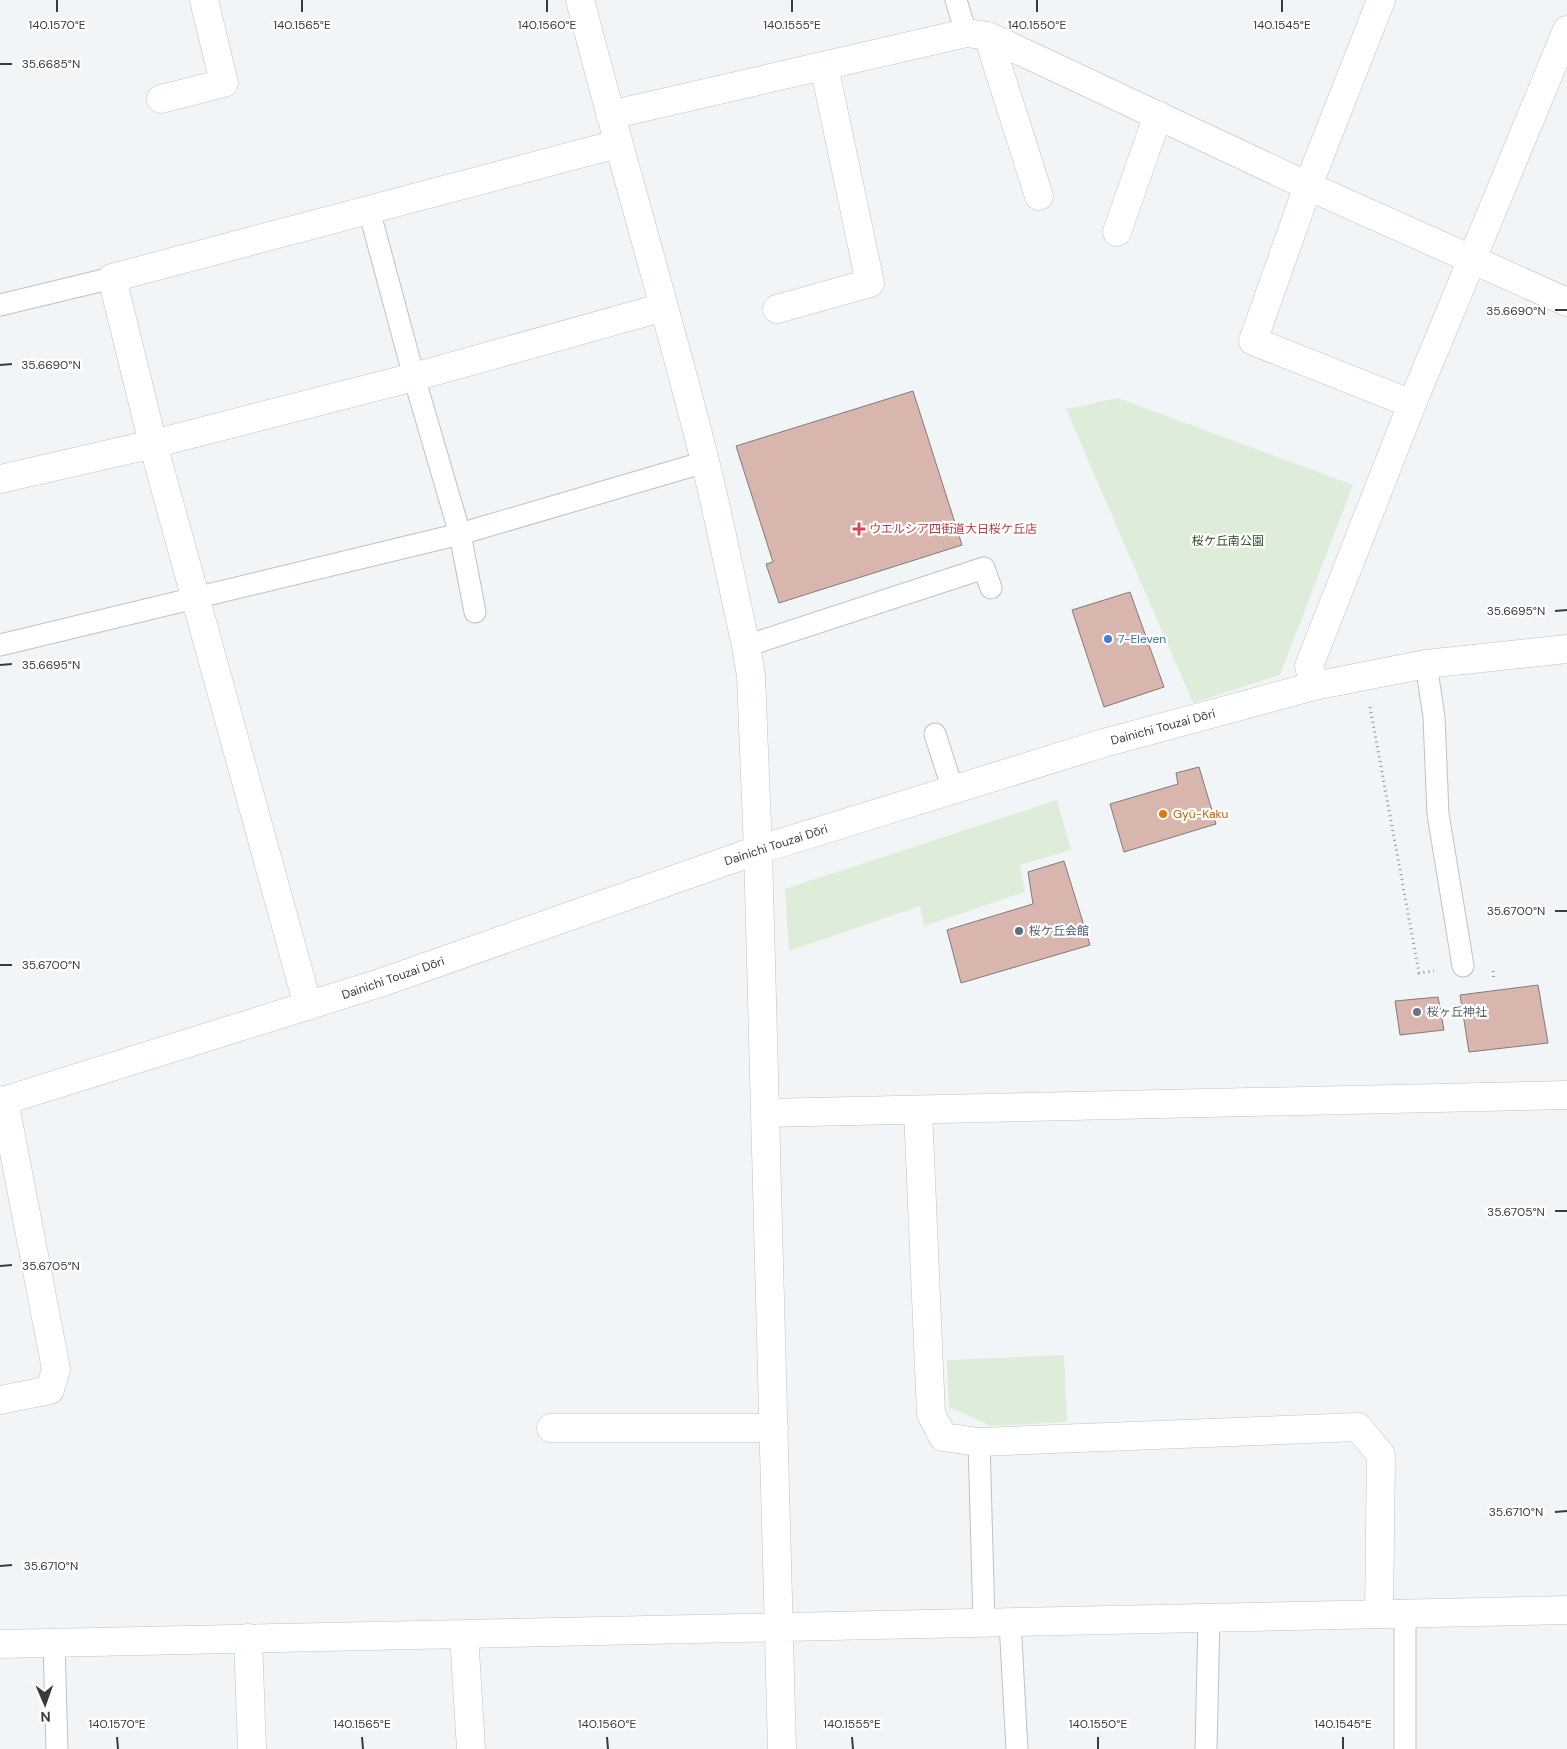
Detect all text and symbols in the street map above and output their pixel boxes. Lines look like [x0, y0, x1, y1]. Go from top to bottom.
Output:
text: 140.1570°E [28, 17, 86, 33]
text: 140.1565°E [273, 17, 331, 33]
text: 140.1560°E [518, 17, 576, 33]
text: 140.1555°E [763, 17, 821, 33]
text: 140.1550°E [1008, 17, 1066, 33]
text: 140.1545°E [1253, 17, 1311, 33]
text: 35.6685°N [22, 56, 80, 72]
text: 35.6690°N [1486, 303, 1546, 319]
text: 35.6690°N [21, 357, 81, 373]
place label: ウエルシア四街道大日桜ケ丘店 [869, 521, 1037, 537]
marker: ウエルシア四街道大日桜ケ丘店 [853, 523, 865, 535]
park label: 桜ケ丘南公園 [1192, 533, 1264, 549]
text: 35.6695°N [1487, 603, 1545, 619]
place label: 7-Eleven [1118, 631, 1166, 647]
marker: 7-Eleven [1102, 633, 1114, 645]
text: 35.6695°N [22, 657, 80, 673]
street label: Dainichi Touzai Dōri [1109, 705, 1217, 749]
place label: Gyū-Kaku [1173, 806, 1228, 822]
marker: Gyū-Kaku [1157, 808, 1169, 820]
street label: Dainichi Touzai Dōri [722, 821, 830, 869]
text: 35.6700°N [1487, 903, 1545, 919]
place label: 桜ケ丘会館 [1029, 923, 1089, 939]
marker: 桜ケ丘会館 [1013, 925, 1025, 937]
street label: Dainichi Touzai Dōri [339, 953, 447, 1003]
text: 35.6700°N [22, 957, 80, 973]
place label: 桜ヶ丘神社 [1427, 1004, 1487, 1020]
marker: 桜ヶ丘神社 [1411, 1006, 1423, 1018]
text: 35.6705°N [1487, 1204, 1545, 1220]
text: 35.6705°N [22, 1258, 80, 1274]
text: 35.6710°N [1489, 1504, 1543, 1520]
text: 35.6710°N [24, 1558, 78, 1574]
north arrow [20, 1679, 70, 1729]
text: N [40, 1708, 51, 1726]
text: 140.1570°E [88, 1716, 146, 1732]
text: 140.1565°E [333, 1716, 391, 1732]
text: 140.1560°E [578, 1716, 636, 1732]
text: 140.1555°E [823, 1716, 881, 1732]
text: 140.1550°E [1069, 1716, 1127, 1732]
text: 140.1545°E [1314, 1716, 1372, 1732]

